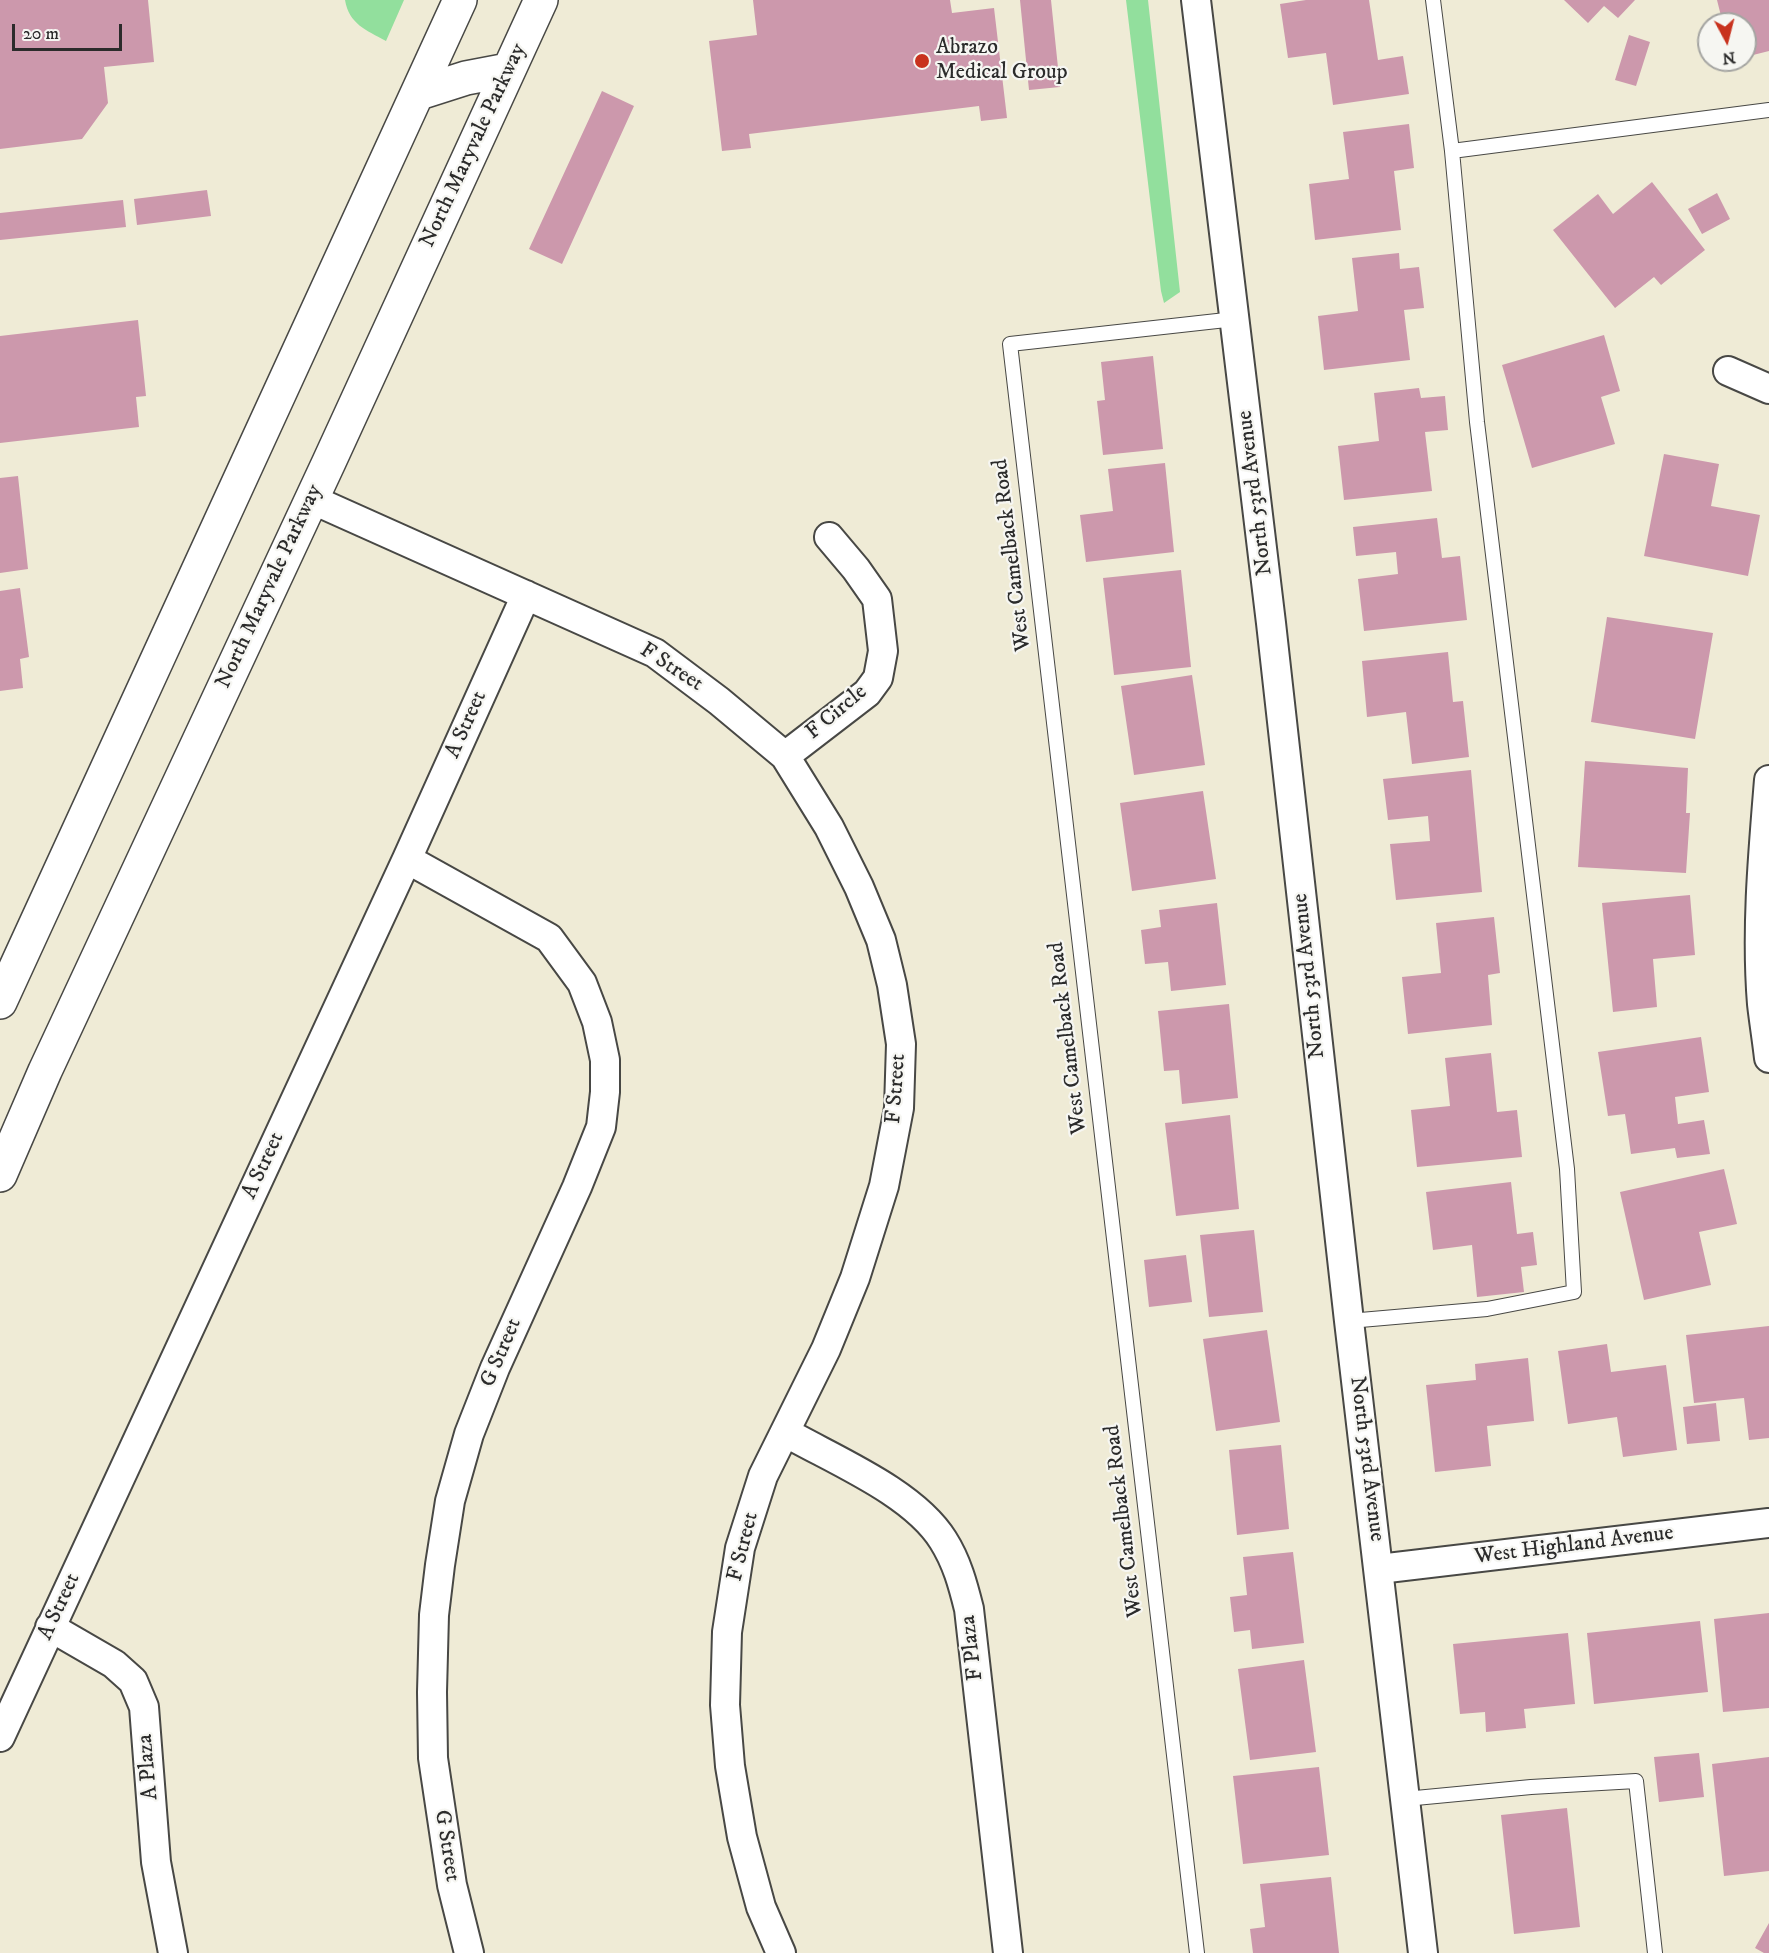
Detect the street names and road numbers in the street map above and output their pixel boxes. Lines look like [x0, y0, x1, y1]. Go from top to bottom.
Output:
street label: North Maryvale Parkway [415, 40, 533, 252]
street label: North 53rd Avenue [1233, 409, 1279, 577]
street label: West Camelback Road [988, 457, 1038, 653]
street label: North Maryvale Parkway [211, 481, 329, 693]
street label: F Street [634, 638, 708, 698]
street label: F Circle [801, 680, 873, 746]
street label: A Street [441, 687, 493, 763]
street label: North 53rd Avenue [1288, 892, 1332, 1060]
street label: West Camelback Road [1044, 940, 1094, 1136]
street label: F Street [881, 1053, 913, 1125]
street label: A Street [237, 1128, 291, 1204]
street label: G Street [476, 1315, 528, 1391]
street label: North 53rd Avenue [1343, 1375, 1389, 1543]
street label: West Camelback Road [1100, 1423, 1150, 1619]
street label: F Street [723, 1510, 765, 1584]
street label: West Highland Avenue [1473, 1521, 1675, 1571]
street label: A Street [33, 1569, 87, 1645]
street label: F Plaza [956, 1614, 990, 1682]
street label: A Plaza [133, 1733, 165, 1801]
street label: G Street [427, 1808, 465, 1884]

